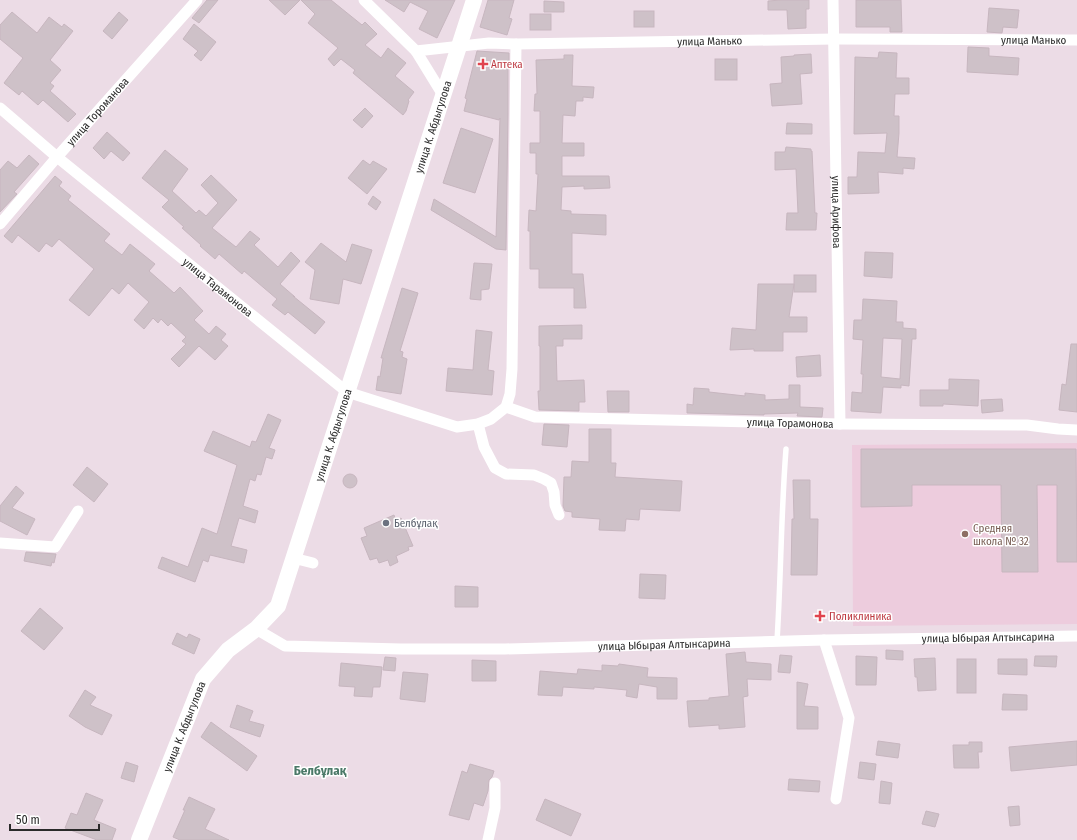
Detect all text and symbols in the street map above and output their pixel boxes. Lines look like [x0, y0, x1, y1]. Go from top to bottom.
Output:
street label: улица Манько [1001, 33, 1067, 46]
street label: улица Манько [677, 34, 743, 48]
place label: Аптека [491, 58, 523, 71]
marker: Аптека [478, 59, 488, 69]
street label: улица Тороманова [64, 75, 131, 148]
street label: улица К. Абдыгулова [412, 79, 454, 175]
street label: улица Арифова [829, 176, 844, 248]
street label: улица Тарамонова [180, 255, 255, 319]
street label: улица К. Абдыгулова [312, 387, 354, 483]
street label: улица Торамонова [747, 415, 834, 430]
place label: Белбұлақ [394, 517, 438, 530]
marker: Белбұлақ [381, 518, 391, 528]
place label: Средняя школа № 32 [973, 522, 1029, 548]
marker: Средняя школа № 32 [960, 529, 970, 539]
marker: Поликлиника [814, 610, 826, 622]
place label: Поликлиника [829, 610, 892, 623]
street label: улица Ыбырая Алтынсарина [922, 630, 1055, 645]
street label: улица Ыбырая Алтынсарина [598, 636, 731, 653]
street label: улица К. Абдыгулова [160, 679, 208, 774]
district label: Белбұлақ [294, 763, 347, 778]
scale bar [10, 806, 99, 832]
text: 50 m [16, 813, 40, 827]

